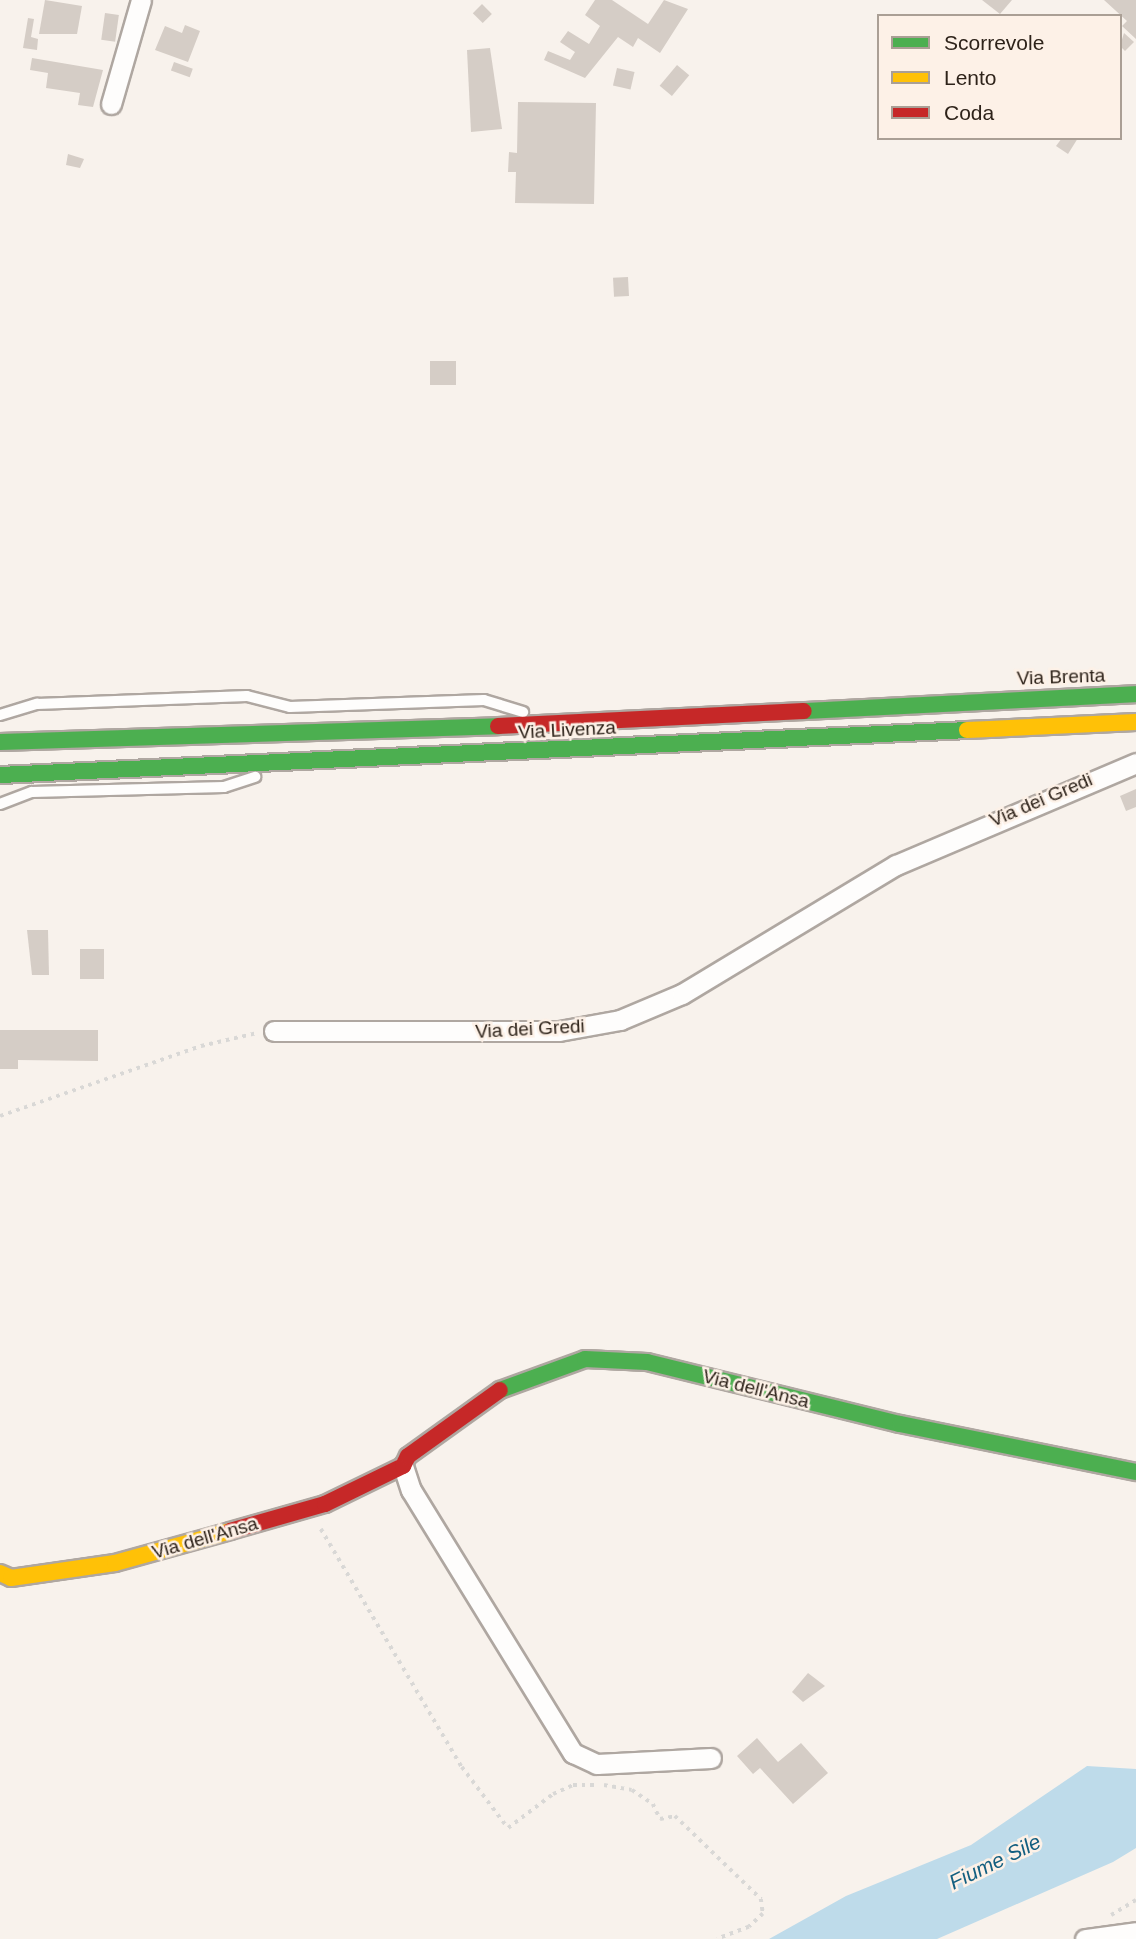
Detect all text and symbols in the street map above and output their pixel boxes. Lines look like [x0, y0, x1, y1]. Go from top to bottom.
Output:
legend [877, 14, 1122, 140]
text: Scorrevole [944, 31, 1044, 54]
text: Lento [944, 66, 997, 89]
text: Coda [944, 101, 994, 124]
street label: Via Brenta [1016, 664, 1106, 690]
street label: Via Livenza [518, 716, 616, 744]
street label: Via dei Gredi [986, 768, 1096, 832]
street label: Via dei Gredi [475, 1015, 585, 1043]
street label: Via dell'Ansa [700, 1365, 812, 1413]
street label: Via dell'Ansa [150, 1512, 260, 1564]
water label: Fiume Sile [945, 1829, 1045, 1895]

